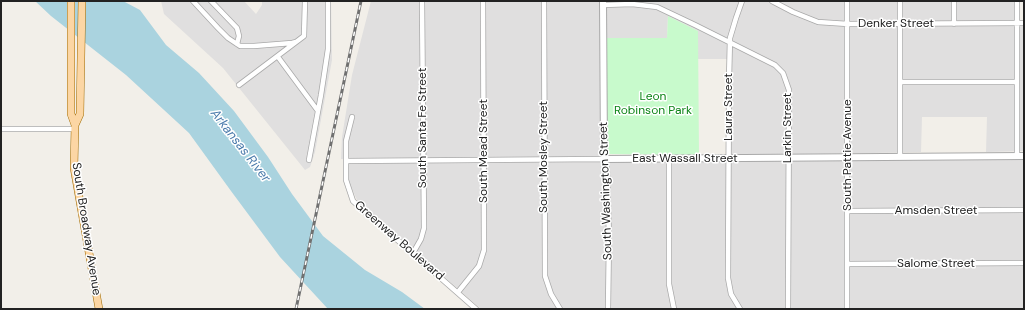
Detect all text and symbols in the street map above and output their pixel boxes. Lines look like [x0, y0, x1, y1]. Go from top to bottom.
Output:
street label: Denker Street [858, 17, 934, 31]
street label: South Santa Fe Street [416, 68, 430, 188]
street label: Laura Street [722, 73, 736, 141]
park label: Leon Robinson Park [614, 90, 692, 118]
street label: Larkin Street [781, 93, 795, 163]
street label: South Mead Street [477, 99, 491, 203]
street label: South Pattie Avenue [841, 99, 855, 211]
street label: South Mosley Street [537, 101, 551, 213]
water label: Arkansas River [207, 106, 273, 186]
street label: South Washington Street [596, 122, 616, 260]
street label: East Wassall Street [632, 152, 738, 166]
street label: South Broadway Avenue [68, 162, 104, 296]
street label: Greenway Boulevard [351, 198, 447, 284]
street label: Amsden Street [894, 204, 978, 218]
street label: Salome Street [897, 257, 975, 271]

